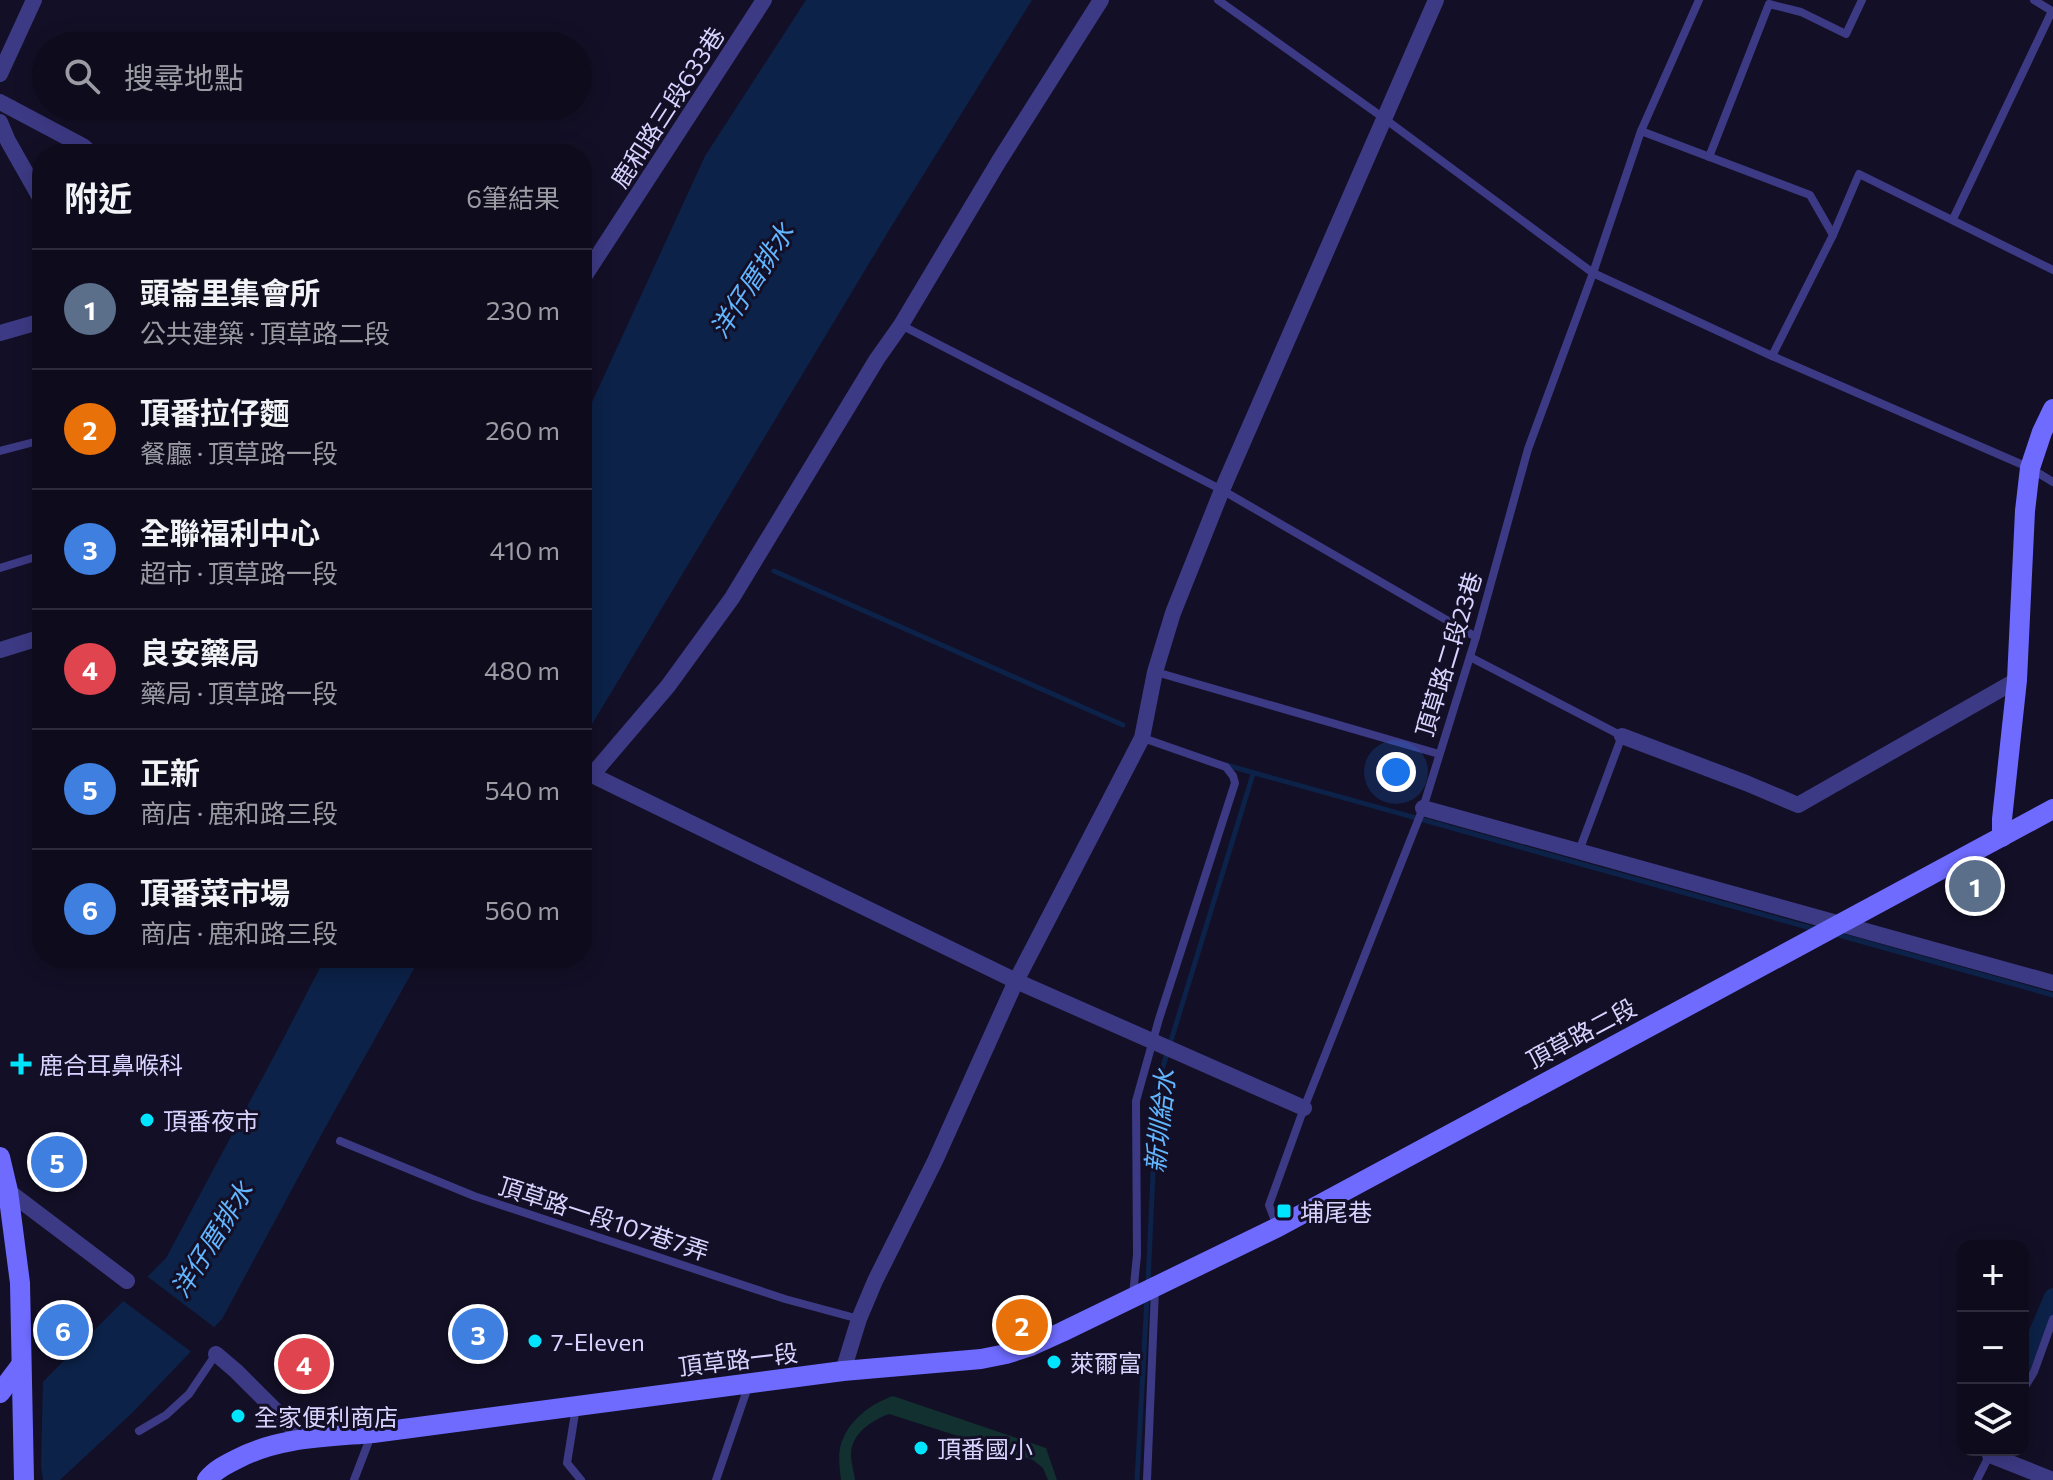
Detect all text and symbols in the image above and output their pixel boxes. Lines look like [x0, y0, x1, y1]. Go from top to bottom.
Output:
street label: 鹿和路三段633巷 [604, 21, 730, 193]
search box [32, 32, 592, 120]
icon: search [60, 54, 104, 98]
text: 搜尋地點 [124, 58, 244, 95]
text: 附近 [64, 176, 132, 218]
text: 6筆結果 [466, 182, 560, 213]
water label: 洋仔厝排水 [703, 216, 800, 343]
text: 頭崙里集會所 [140, 273, 320, 310]
text: 1 [84, 294, 96, 325]
text: 230 m [486, 294, 560, 325]
text: 公共建築 · 頂草路二段 [140, 317, 390, 348]
text: 頂番拉仔麵 [140, 393, 290, 430]
text: 2 [83, 414, 97, 445]
text: 260 m [485, 414, 560, 445]
text: 餐廳 · 頂草路一段 [140, 437, 338, 468]
text: 全聯福利中心 [140, 513, 320, 550]
text: 3 [82, 534, 98, 565]
text: 410 m [489, 534, 560, 565]
text: 超市 · 頂草路一段 [140, 557, 338, 588]
street label: 頂草路二段23巷 [1409, 568, 1487, 740]
text: 良安藥局 [140, 633, 260, 670]
text: 4 [82, 654, 98, 685]
text: 480 m [484, 654, 560, 685]
text: 藥局 · 頂草路一段 [140, 677, 338, 708]
your location [1376, 752, 1416, 792]
text: 正新 [140, 753, 200, 790]
text: 5 [82, 774, 98, 805]
text: 540 m [485, 774, 560, 805]
text: 商店 · 鹿和路三段 [140, 797, 338, 828]
pin: 1 [1949, 856, 2001, 916]
text: 頂番菜市場 [140, 873, 290, 910]
text: 6 [82, 894, 98, 925]
text: 560 m [485, 894, 560, 925]
text: 商店 · 鹿和路三段 [140, 917, 338, 948]
street label: 頂草路二段 [1521, 992, 1641, 1074]
place label: 鹿合耳鼻喉科 [39, 1050, 183, 1079]
marker: 鹿合耳鼻喉科 [10, 1053, 32, 1075]
water label: 新圳給水 [1138, 1067, 1180, 1174]
place label: 頂番夜市 [163, 1106, 259, 1135]
marker: 頂番夜市 [138, 1111, 156, 1129]
pin: 5 [31, 1132, 83, 1192]
street label: 頂草路一段107巷7弄 [495, 1170, 713, 1266]
water label: 洋仔厝排水 [163, 1175, 259, 1302]
place label: 埔尾巷 [1300, 1197, 1372, 1226]
marker: 埔尾巷 [1275, 1202, 1293, 1220]
map controls [1957, 1240, 2029, 1456]
button: + [1957, 1240, 2029, 1312]
pin: 2 [996, 1295, 1048, 1355]
pin: 6 [37, 1300, 89, 1360]
pin: 3 [452, 1304, 504, 1364]
button: − [1957, 1312, 2029, 1384]
place label: 7-Eleven [551, 1327, 645, 1356]
marker: 7-Eleven [526, 1332, 544, 1350]
pin: 4 [278, 1334, 330, 1394]
street label: 頂草路一段 [677, 1337, 799, 1381]
place label: 萊爾富 [1070, 1348, 1142, 1377]
marker: 萊爾富 [1045, 1353, 1063, 1371]
button: layers [1957, 1384, 2029, 1456]
place label: 全家便利商店 [254, 1402, 398, 1431]
marker: 全家便利商店 [229, 1407, 247, 1425]
place label: 頂番國小 [937, 1434, 1033, 1463]
marker: 頂番國小 [912, 1439, 930, 1457]

